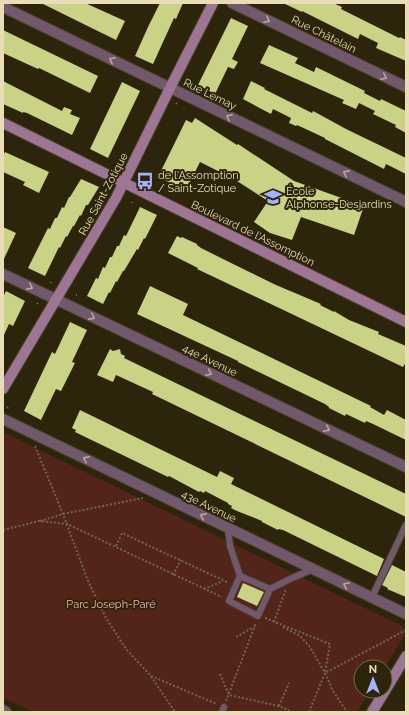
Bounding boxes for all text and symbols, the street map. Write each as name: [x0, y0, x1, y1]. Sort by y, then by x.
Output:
street label: Rue Châtelain: [289, 13, 358, 56]
one-way arrow: [263, 15, 271, 23]
one-way arrow: [108, 57, 116, 65]
one-way arrow: [380, 72, 388, 79]
street label: Rue Lemay: [181, 76, 239, 113]
one-way arrow: [225, 114, 233, 122]
street label: Rue Saint-Zotique: [76, 150, 131, 238]
place label: de l'Assomption / Saint-Zotique: [158, 169, 239, 195]
one-way arrow: [342, 170, 350, 178]
bus stop icon: de l'Assomption / Saint-Zotique: [135, 171, 155, 191]
place label: École Alphonse-Desjardins: [286, 184, 392, 211]
school or university icon: École Alphonse-Desjardins: [263, 187, 283, 207]
street label: Boulevard de l'Assomption: [189, 198, 317, 269]
one-way arrow: [26, 282, 33, 290]
one-way arrow: [88, 312, 96, 320]
street label: 44e Avenue: [180, 342, 240, 380]
one-way arrow: [205, 368, 213, 376]
one-way arrow: [322, 424, 330, 432]
one-way arrow: [83, 457, 91, 464]
street label: 43e Avenue: [179, 488, 239, 526]
one-way arrow: [200, 514, 207, 521]
one-way arrow: [342, 582, 350, 590]
park label: Parc Joseph-Paré: [66, 598, 156, 611]
north arrow: [353, 659, 393, 699]
text: N: [369, 663, 377, 676]

